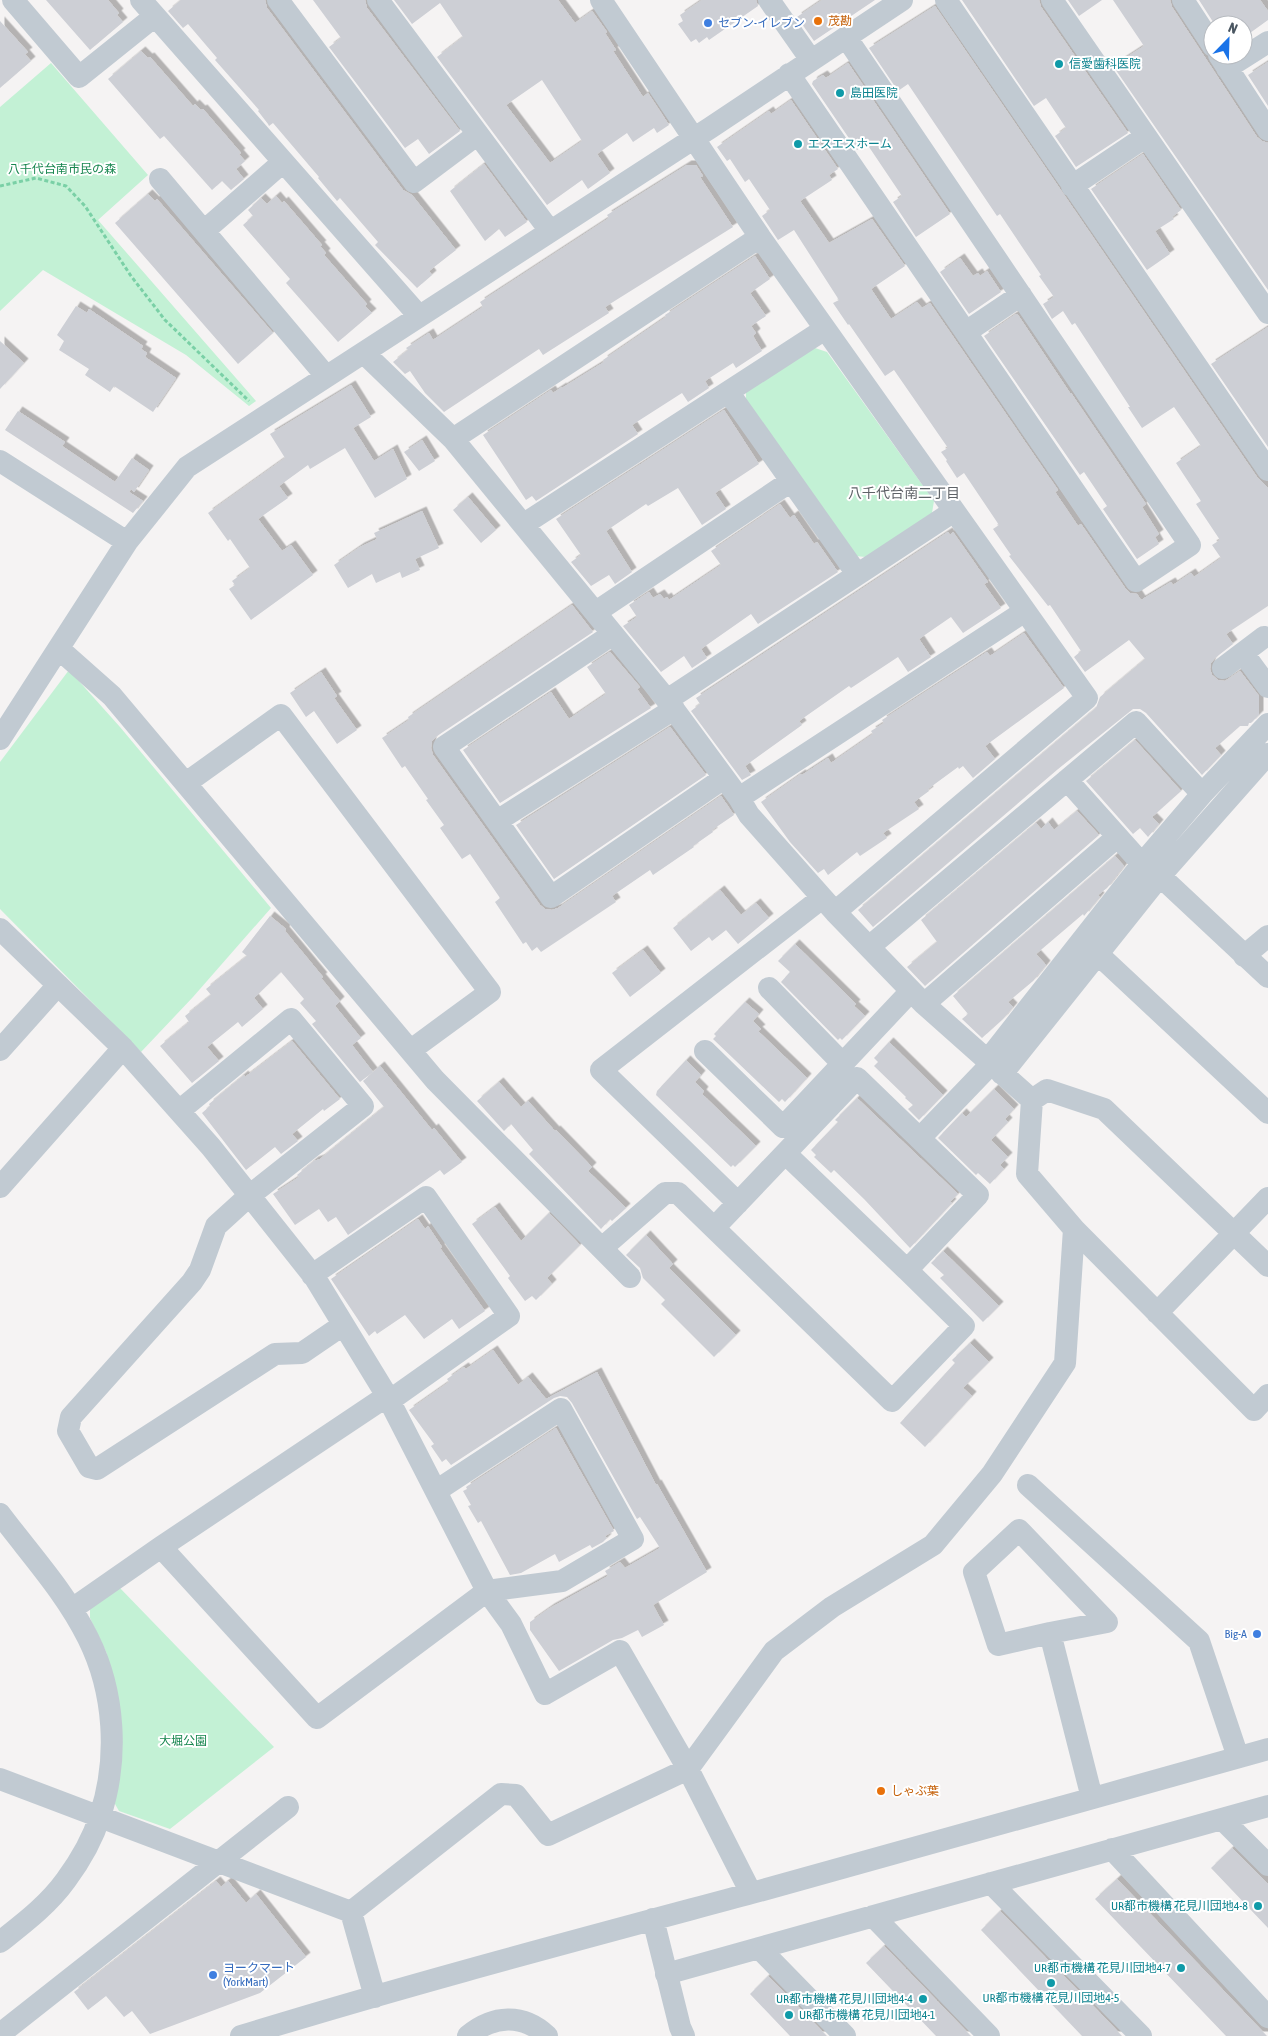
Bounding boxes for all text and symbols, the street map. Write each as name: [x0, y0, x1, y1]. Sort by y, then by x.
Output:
place label: 茂勘: [828, 14, 852, 28]
marker: 茂勘: [812, 15, 824, 27]
north arrow: [1203, 15, 1253, 65]
place label: セブン-イレブン: [718, 16, 805, 30]
marker: セブン-イレブン: [702, 17, 714, 29]
text: N: [1226, 19, 1240, 37]
place label: 信愛歯科医院: [1069, 57, 1141, 71]
marker: 信愛歯科医院: [1053, 58, 1065, 70]
place label: 島田医院: [850, 86, 898, 100]
marker: 島田医院: [834, 87, 846, 99]
place label: エスエスホーム: [808, 137, 892, 151]
marker: エスエスホーム: [792, 138, 804, 150]
park label: 八千代台南市民の森: [8, 162, 116, 176]
district label: 八千代台南二丁目: [848, 485, 960, 501]
place label: Big-A: [1225, 1627, 1247, 1641]
marker: Big-A: [1251, 1628, 1263, 1640]
park label: 大堀公園: [159, 1734, 207, 1748]
place label: しゃぶ葉: [891, 1784, 939, 1798]
marker: しゃぶ葉: [875, 1785, 887, 1797]
place label: UR都市機構 花見川団地4-8: [1111, 1899, 1248, 1913]
marker: UR都市機構 花見川団地4-8: [1252, 1900, 1264, 1912]
place label: ヨークマート (YorkMart): [223, 1961, 295, 1989]
place label: UR都市機構 花見川団地4-7: [1034, 1961, 1171, 1975]
marker: UR都市機構 花見川団地4-7: [1175, 1962, 1187, 1974]
marker: ヨークマート (YorkMart): [207, 1969, 219, 1981]
marker: UR都市機構 花見川団地4-5: [1045, 1977, 1057, 1989]
place label: UR都市機構 花見川団地4-5: [982, 1991, 1120, 2005]
place label: UR都市機構 花見川団地4-4: [776, 1992, 913, 2006]
marker: UR都市機構 花見川団地4-4: [917, 1993, 929, 2005]
place label: UR都市機構 花見川団地4-1: [799, 2008, 936, 2022]
marker: UR都市機構 花見川団地4-1: [783, 2009, 795, 2021]

